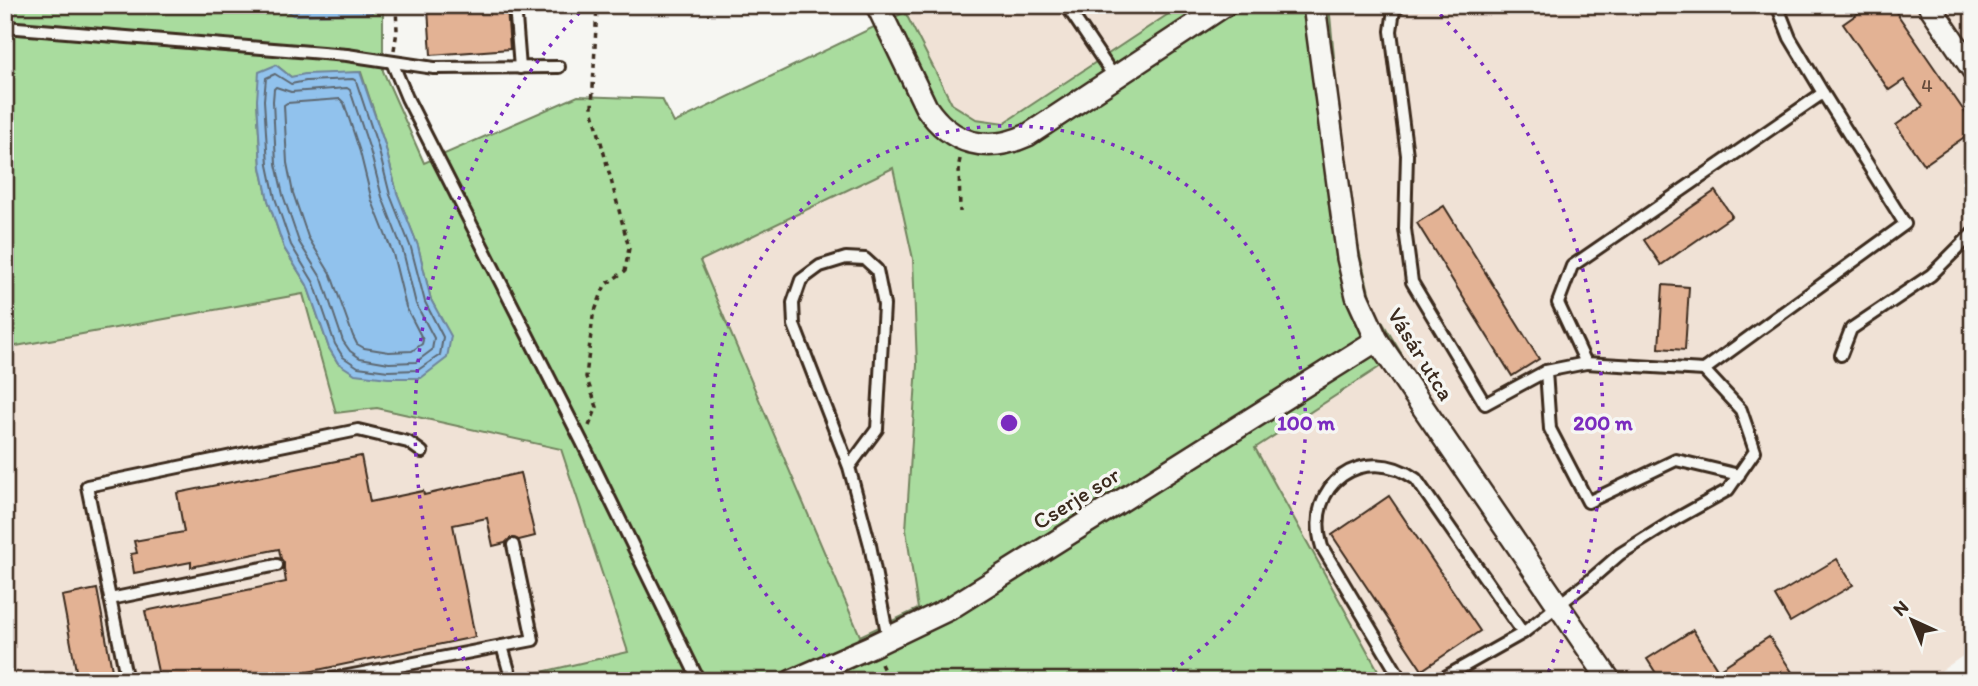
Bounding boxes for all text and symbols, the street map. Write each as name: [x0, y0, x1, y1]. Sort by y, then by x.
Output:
house number: 4: [1921, 74, 1933, 97]
street label: Vásár utca: [1382, 302, 1460, 406]
text: 100 m: [1277, 410, 1335, 435]
text: 200 m: [1573, 410, 1633, 435]
centre of rings: [997, 411, 1021, 435]
street label: Cserje sor: [1027, 460, 1125, 536]
north arrow: [1876, 584, 1946, 654]
text: N: [1888, 595, 1913, 621]

